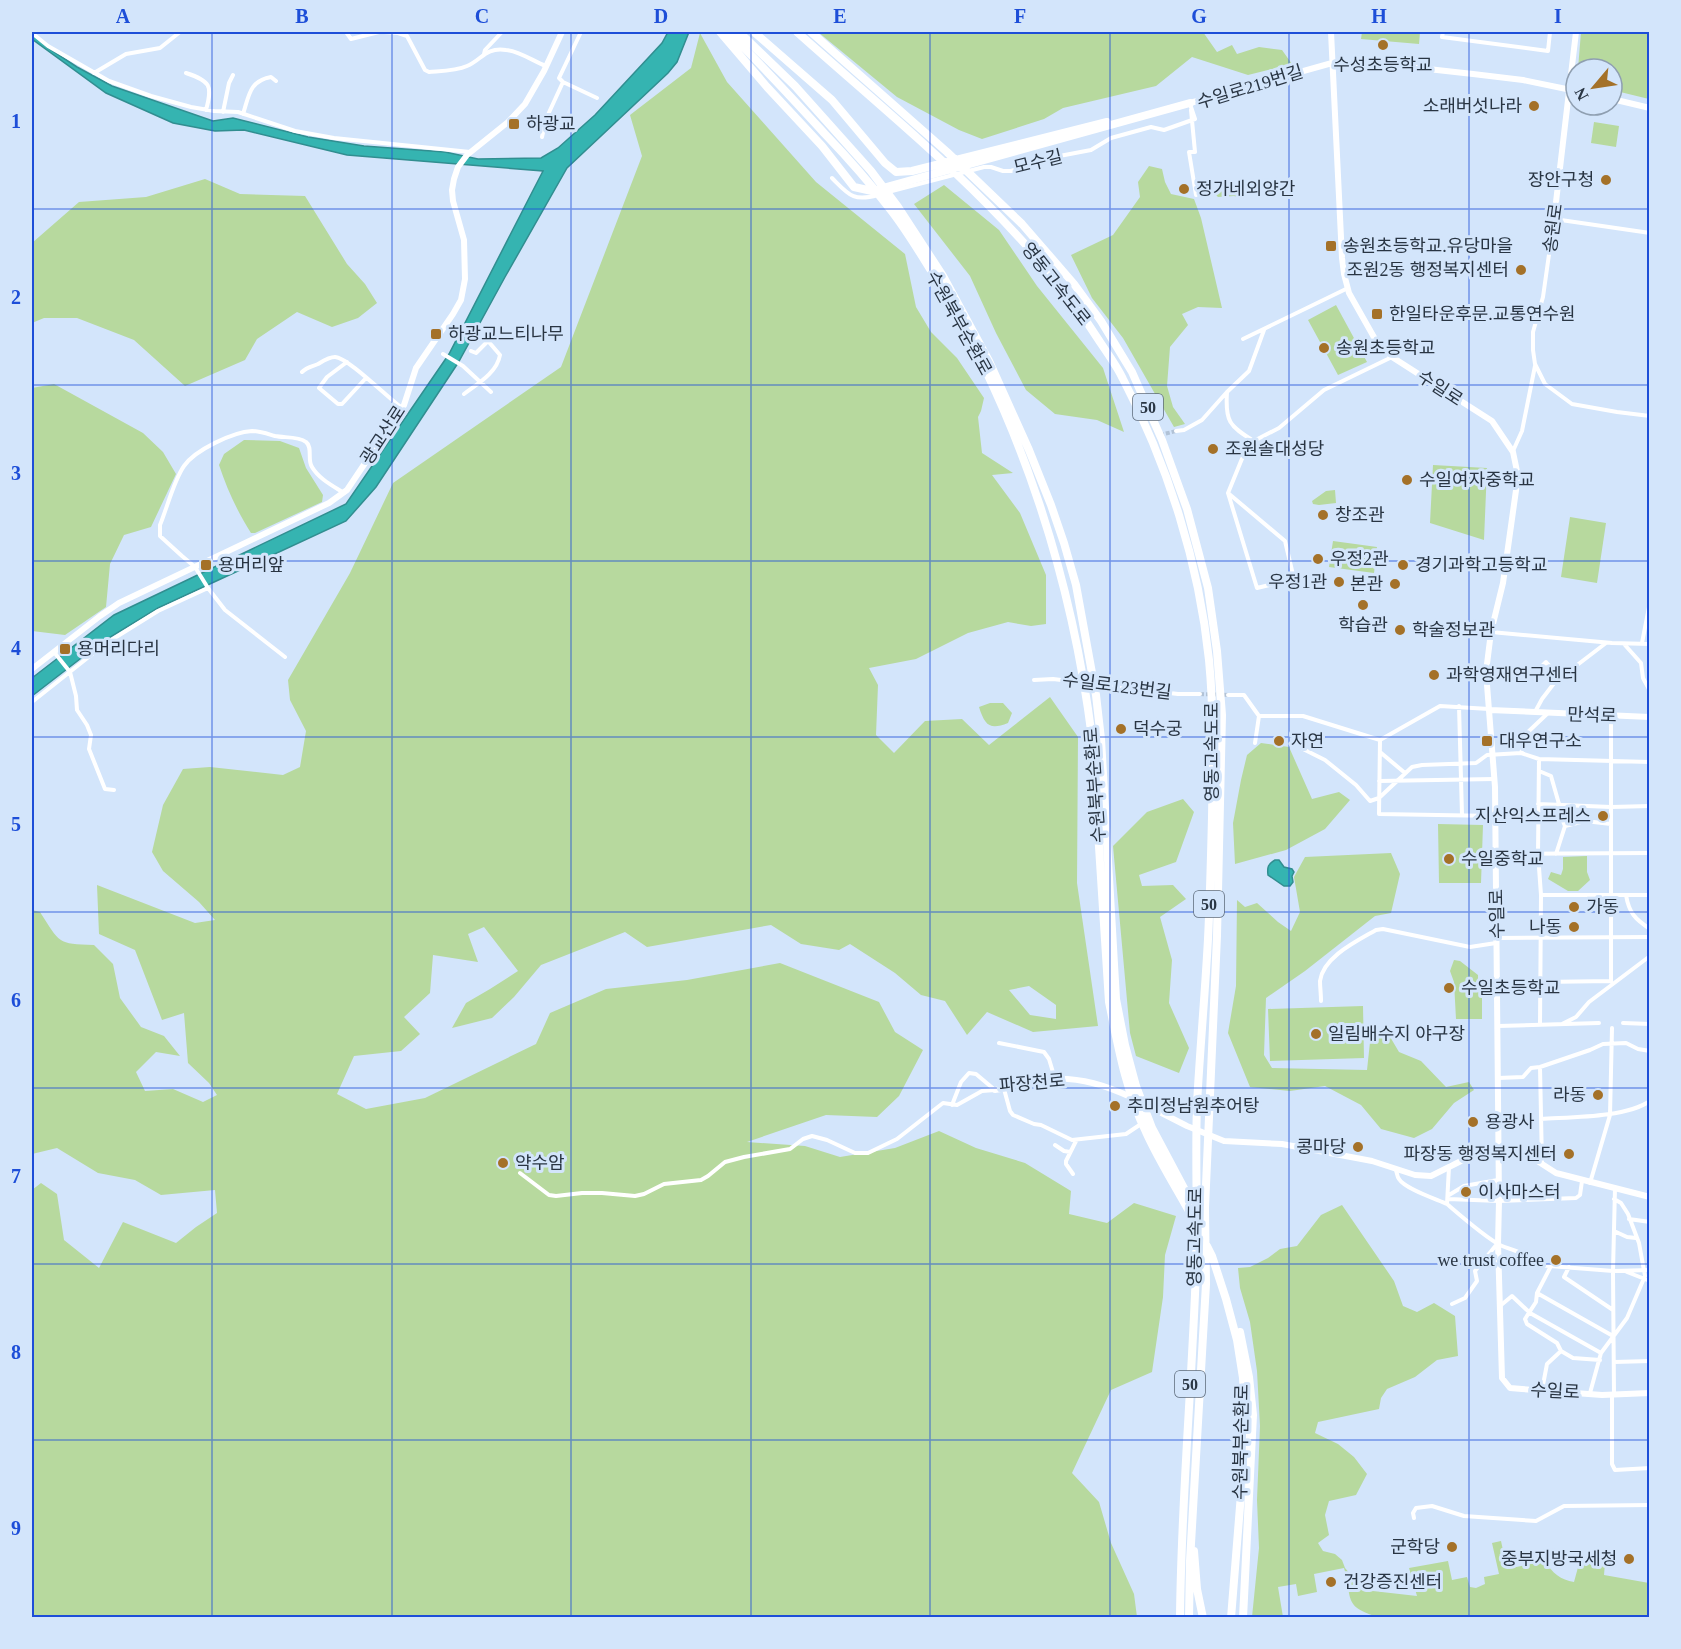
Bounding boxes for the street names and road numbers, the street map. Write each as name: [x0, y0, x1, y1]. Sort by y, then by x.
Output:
street label: 수일로219번길: [1195, 61, 1305, 113]
street label: 모수길: [1011, 146, 1065, 178]
street label: 송원로: [1540, 202, 1566, 254]
street label: 영동고속도로: [1018, 239, 1094, 329]
street label: 수원북부순환로: [922, 267, 996, 379]
street label: 수일로: [1414, 366, 1466, 410]
road number: 50: [1133, 394, 1163, 420]
street label: 광교산로: [357, 402, 409, 468]
street label: 수일로123번길: [1061, 669, 1173, 703]
street label: 영동고속도로: [1202, 702, 1222, 802]
street label: 만석로: [1567, 704, 1617, 726]
street label: 수원북부순환로: [1081, 726, 1109, 844]
street label: 수일로: [1487, 889, 1507, 939]
road number: 50: [1194, 891, 1224, 917]
street label: 파장천로: [998, 1070, 1066, 1096]
street label: 영동고속도로: [1184, 1187, 1206, 1287]
road number: 50: [1175, 1371, 1205, 1397]
street label: 수일로: [1530, 1380, 1580, 1402]
street label: 수원북부순환로: [1230, 1384, 1252, 1500]

